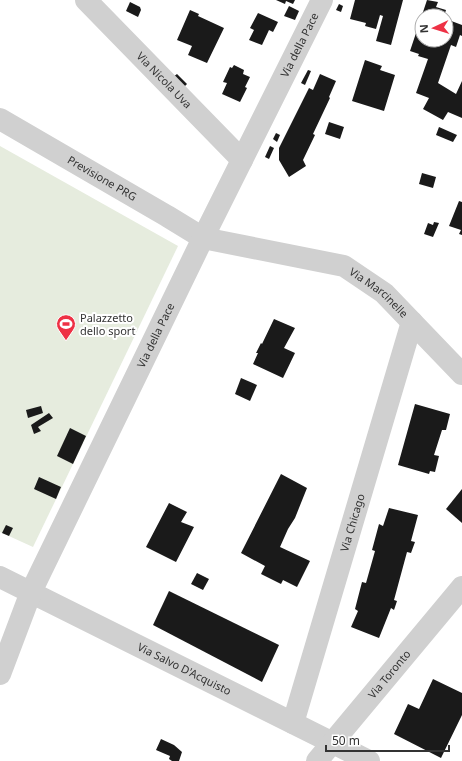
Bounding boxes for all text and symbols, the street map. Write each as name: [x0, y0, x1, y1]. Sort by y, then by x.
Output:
north arrow: [414, 8, 454, 48]
street label: Via della Pace: [277, 10, 322, 80]
text: N: [416, 24, 431, 34]
street label: Via Nicola Uva: [134, 48, 196, 111]
street label: Previsione PRG: [65, 152, 140, 204]
street label: Via Marcinelle: [347, 264, 412, 321]
street label: Via della Pace: [133, 300, 177, 370]
place label: Palazzetto dello sport: [80, 310, 135, 338]
sports icon: Palazzetto dello sport: [55, 313, 77, 341]
street label: Via Chicago: [336, 491, 368, 553]
street label: Via Salvo D'Acquisto: [135, 639, 234, 698]
street label: Via Toronto: [364, 646, 414, 701]
scale bar: [326, 727, 449, 753]
text: 50 m: [332, 732, 360, 749]

